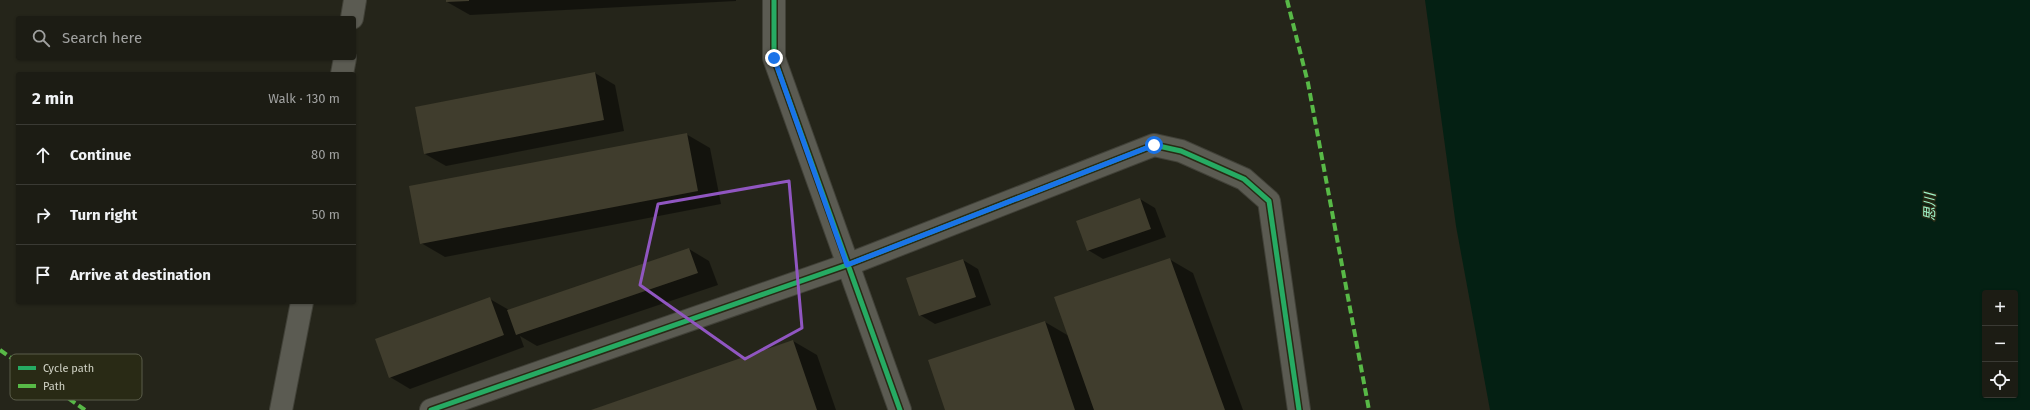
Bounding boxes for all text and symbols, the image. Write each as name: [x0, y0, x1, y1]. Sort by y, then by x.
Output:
search box: [16, 16, 356, 60]
icon: search: [30, 27, 52, 49]
text: Search here: [62, 29, 142, 47]
route end: [765, 49, 783, 67]
text: 2 min: [32, 88, 74, 109]
text: Walk · 130 m: [268, 91, 340, 106]
route start: [1145, 136, 1163, 154]
icon: ahead: [32, 144, 54, 166]
text: Continue: [70, 146, 131, 164]
text: 80 m: [311, 147, 340, 162]
water label: 思川: [1921, 191, 1939, 221]
icon: right: [32, 204, 54, 226]
text: Turn right: [70, 206, 137, 224]
text: 50 m: [312, 207, 340, 222]
icon: arrive: [32, 264, 54, 286]
text: Arrive at destination: [70, 266, 211, 284]
map controls: [1982, 290, 2018, 398]
button: +: [1982, 290, 2018, 326]
button: −: [1982, 326, 2018, 362]
legend: [10, 354, 142, 400]
text: Cycle path: [43, 362, 94, 375]
button: locate: [1982, 362, 2018, 398]
text: Path: [43, 380, 65, 393]

